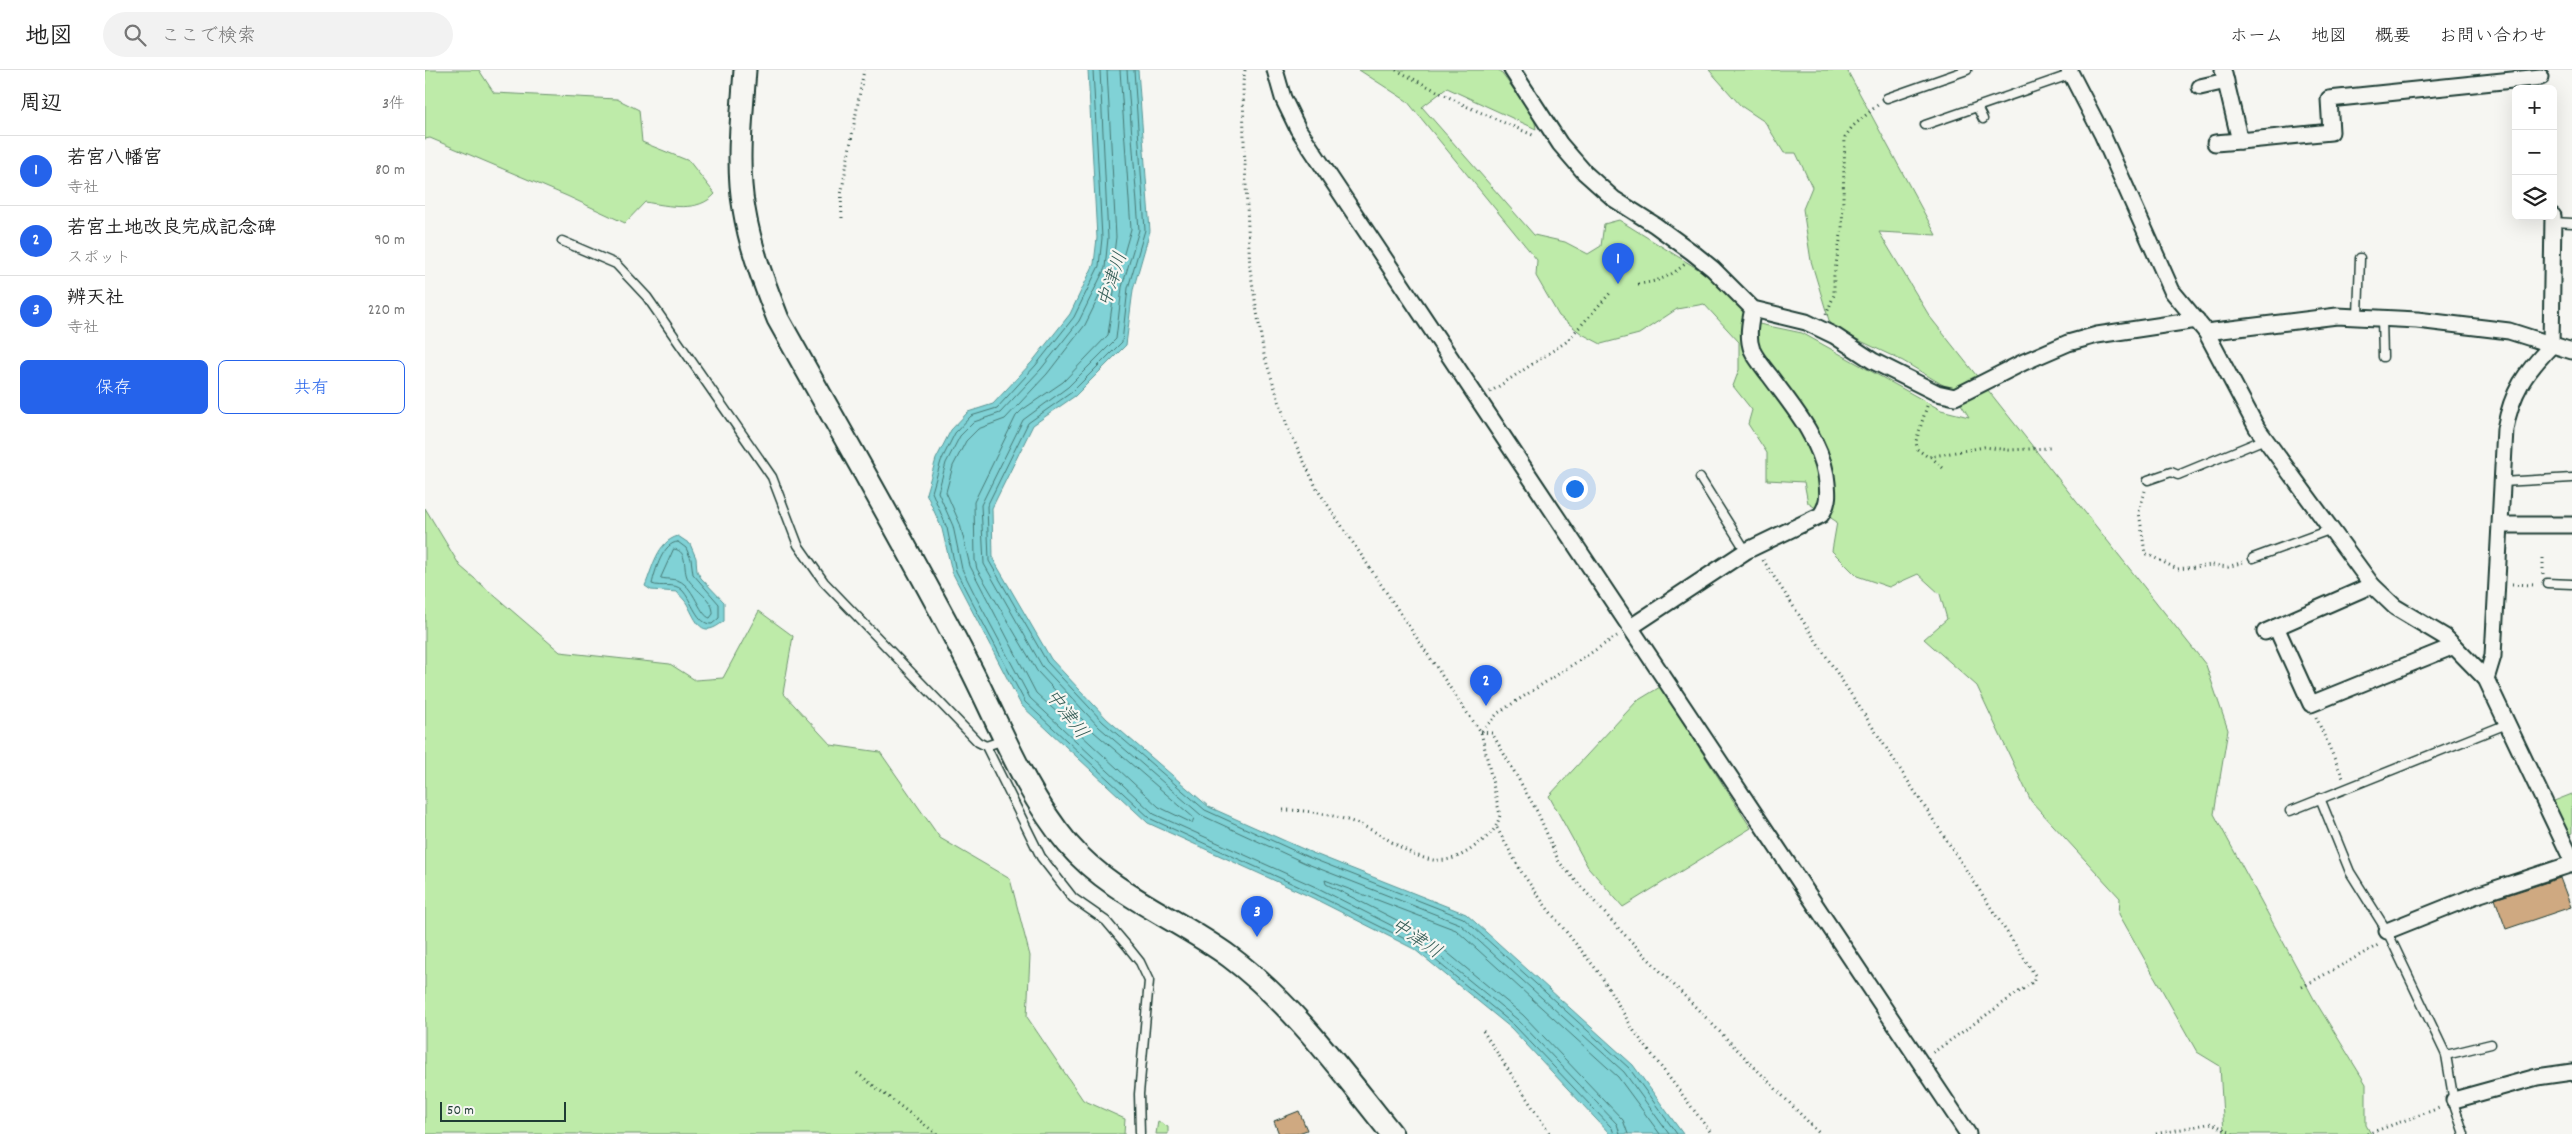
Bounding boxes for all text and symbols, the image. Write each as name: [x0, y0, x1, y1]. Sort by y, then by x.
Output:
search box: [103, 12, 453, 57]
text: 地図: [25, 21, 73, 55]
icon: search: [121, 21, 149, 49]
text: ここで検索: [161, 24, 256, 51]
text: ホーム: [2230, 25, 2283, 50]
text: 地図: [2311, 25, 2347, 50]
text: 概要: [2375, 25, 2411, 50]
text: お問い合わせ: [2439, 25, 2547, 50]
map controls: [2512, 85, 2557, 220]
button: +: [2512, 85, 2557, 130]
text: 周辺: [20, 90, 62, 120]
text: 3件: [382, 93, 405, 116]
button: −: [2512, 130, 2557, 175]
text: 若宮八幡宮: [67, 146, 162, 173]
text: 1: [34, 159, 38, 182]
text: 80 m: [375, 159, 405, 182]
button: layers: [2512, 175, 2557, 220]
text: 寺社: [67, 177, 99, 200]
text: 若宮土地改良完成記念碑: [67, 216, 276, 243]
text: 2: [33, 229, 40, 252]
text: 90 m: [374, 229, 405, 252]
pin: 1: [1602, 243, 1634, 284]
text: スポット: [67, 247, 131, 270]
water label: 中津川: [1093, 249, 1136, 311]
text: 辨天社: [67, 286, 124, 313]
text: 3: [32, 299, 40, 322]
text: 220 m: [368, 299, 405, 322]
text: 寺社: [67, 317, 99, 340]
button: 保存: [20, 360, 208, 414]
button: 共有: [218, 360, 405, 414]
your location: [1562, 476, 1588, 502]
pin: 2: [1470, 665, 1502, 706]
water label: 中津川: [1037, 684, 1093, 746]
pin: 3: [1241, 896, 1273, 937]
water label: 中津川: [1384, 913, 1446, 967]
scale bar: [440, 1099, 566, 1122]
text: 50 m: [447, 1101, 474, 1121]

